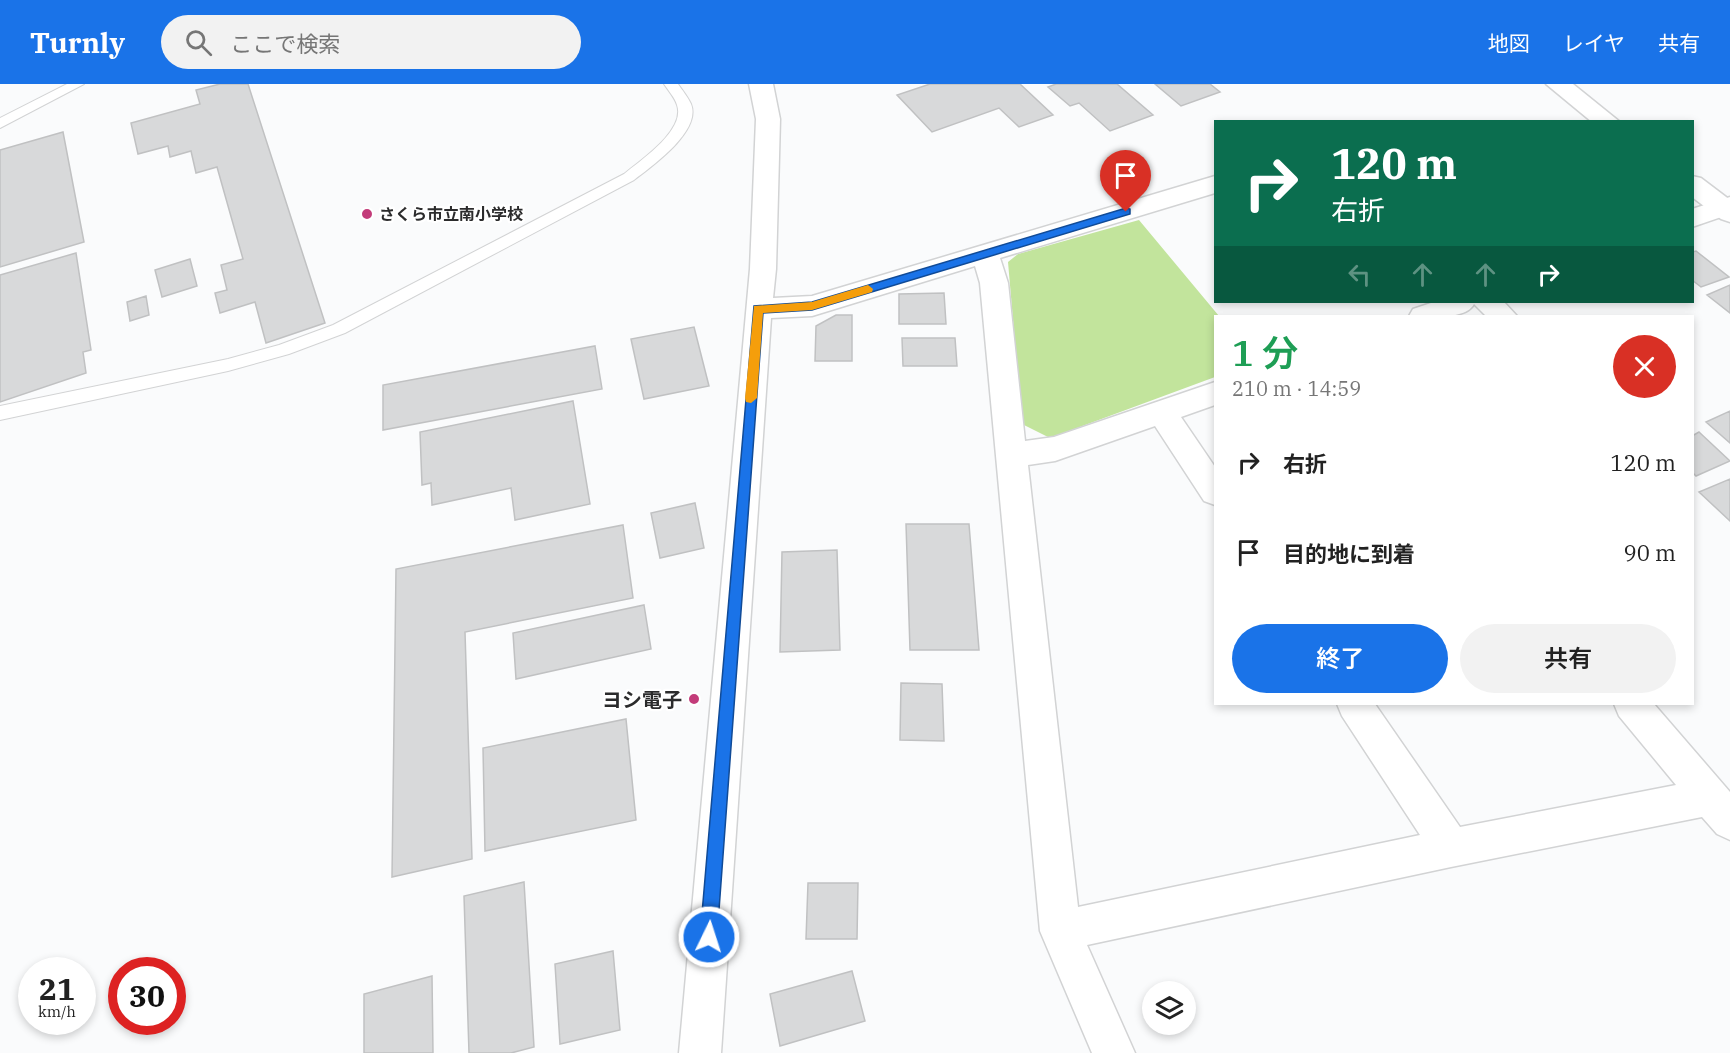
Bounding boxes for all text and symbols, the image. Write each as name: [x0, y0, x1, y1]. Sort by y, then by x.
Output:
search box: [161, 15, 581, 69]
text: Turnly: [30, 24, 125, 61]
icon: search: [182, 26, 215, 59]
text: ここで検索: [230, 29, 340, 58]
text: 地図: [1488, 29, 1530, 57]
text: レイヤ: [1563, 29, 1625, 57]
text: 共有: [1658, 29, 1700, 57]
text: 120 m: [1331, 136, 1457, 191]
icon: right: [1232, 144, 1310, 222]
pin: [1100, 150, 1151, 212]
icon: arrive: [1109, 159, 1142, 192]
text: 右折: [1331, 192, 1385, 227]
place label: さくら市立南小学校: [379, 204, 523, 224]
marker: さくら市立南小学校: [360, 207, 374, 221]
icon: left: [1343, 258, 1376, 291]
icon: ahead: [1406, 258, 1439, 291]
icon: ahead: [1469, 258, 1502, 291]
icon: right: [1532, 258, 1565, 291]
text: 1 分: [1232, 329, 1298, 376]
button: close: [1613, 335, 1676, 398]
text: 210 m · 14:59: [1232, 375, 1361, 402]
icon: right: [1232, 446, 1265, 479]
text: 120 m: [1610, 448, 1676, 477]
text: 右折: [1283, 449, 1327, 478]
icon: arrive: [1232, 536, 1265, 569]
text: 90 m: [1624, 538, 1676, 567]
text: 目的地に到着: [1283, 539, 1415, 568]
button: 終了: [1232, 624, 1448, 693]
button: 共有: [1460, 624, 1676, 693]
place label: ヨシ電子: [602, 686, 682, 713]
marker: ヨシ電子: [687, 692, 701, 706]
position arrow: [677, 905, 741, 969]
speed limit sign: 30: [108, 957, 186, 1035]
text: 21: [39, 969, 75, 1008]
map controls: [1142, 981, 1196, 1035]
button: layers: [1142, 981, 1196, 1035]
text: km/h: [38, 1002, 76, 1021]

